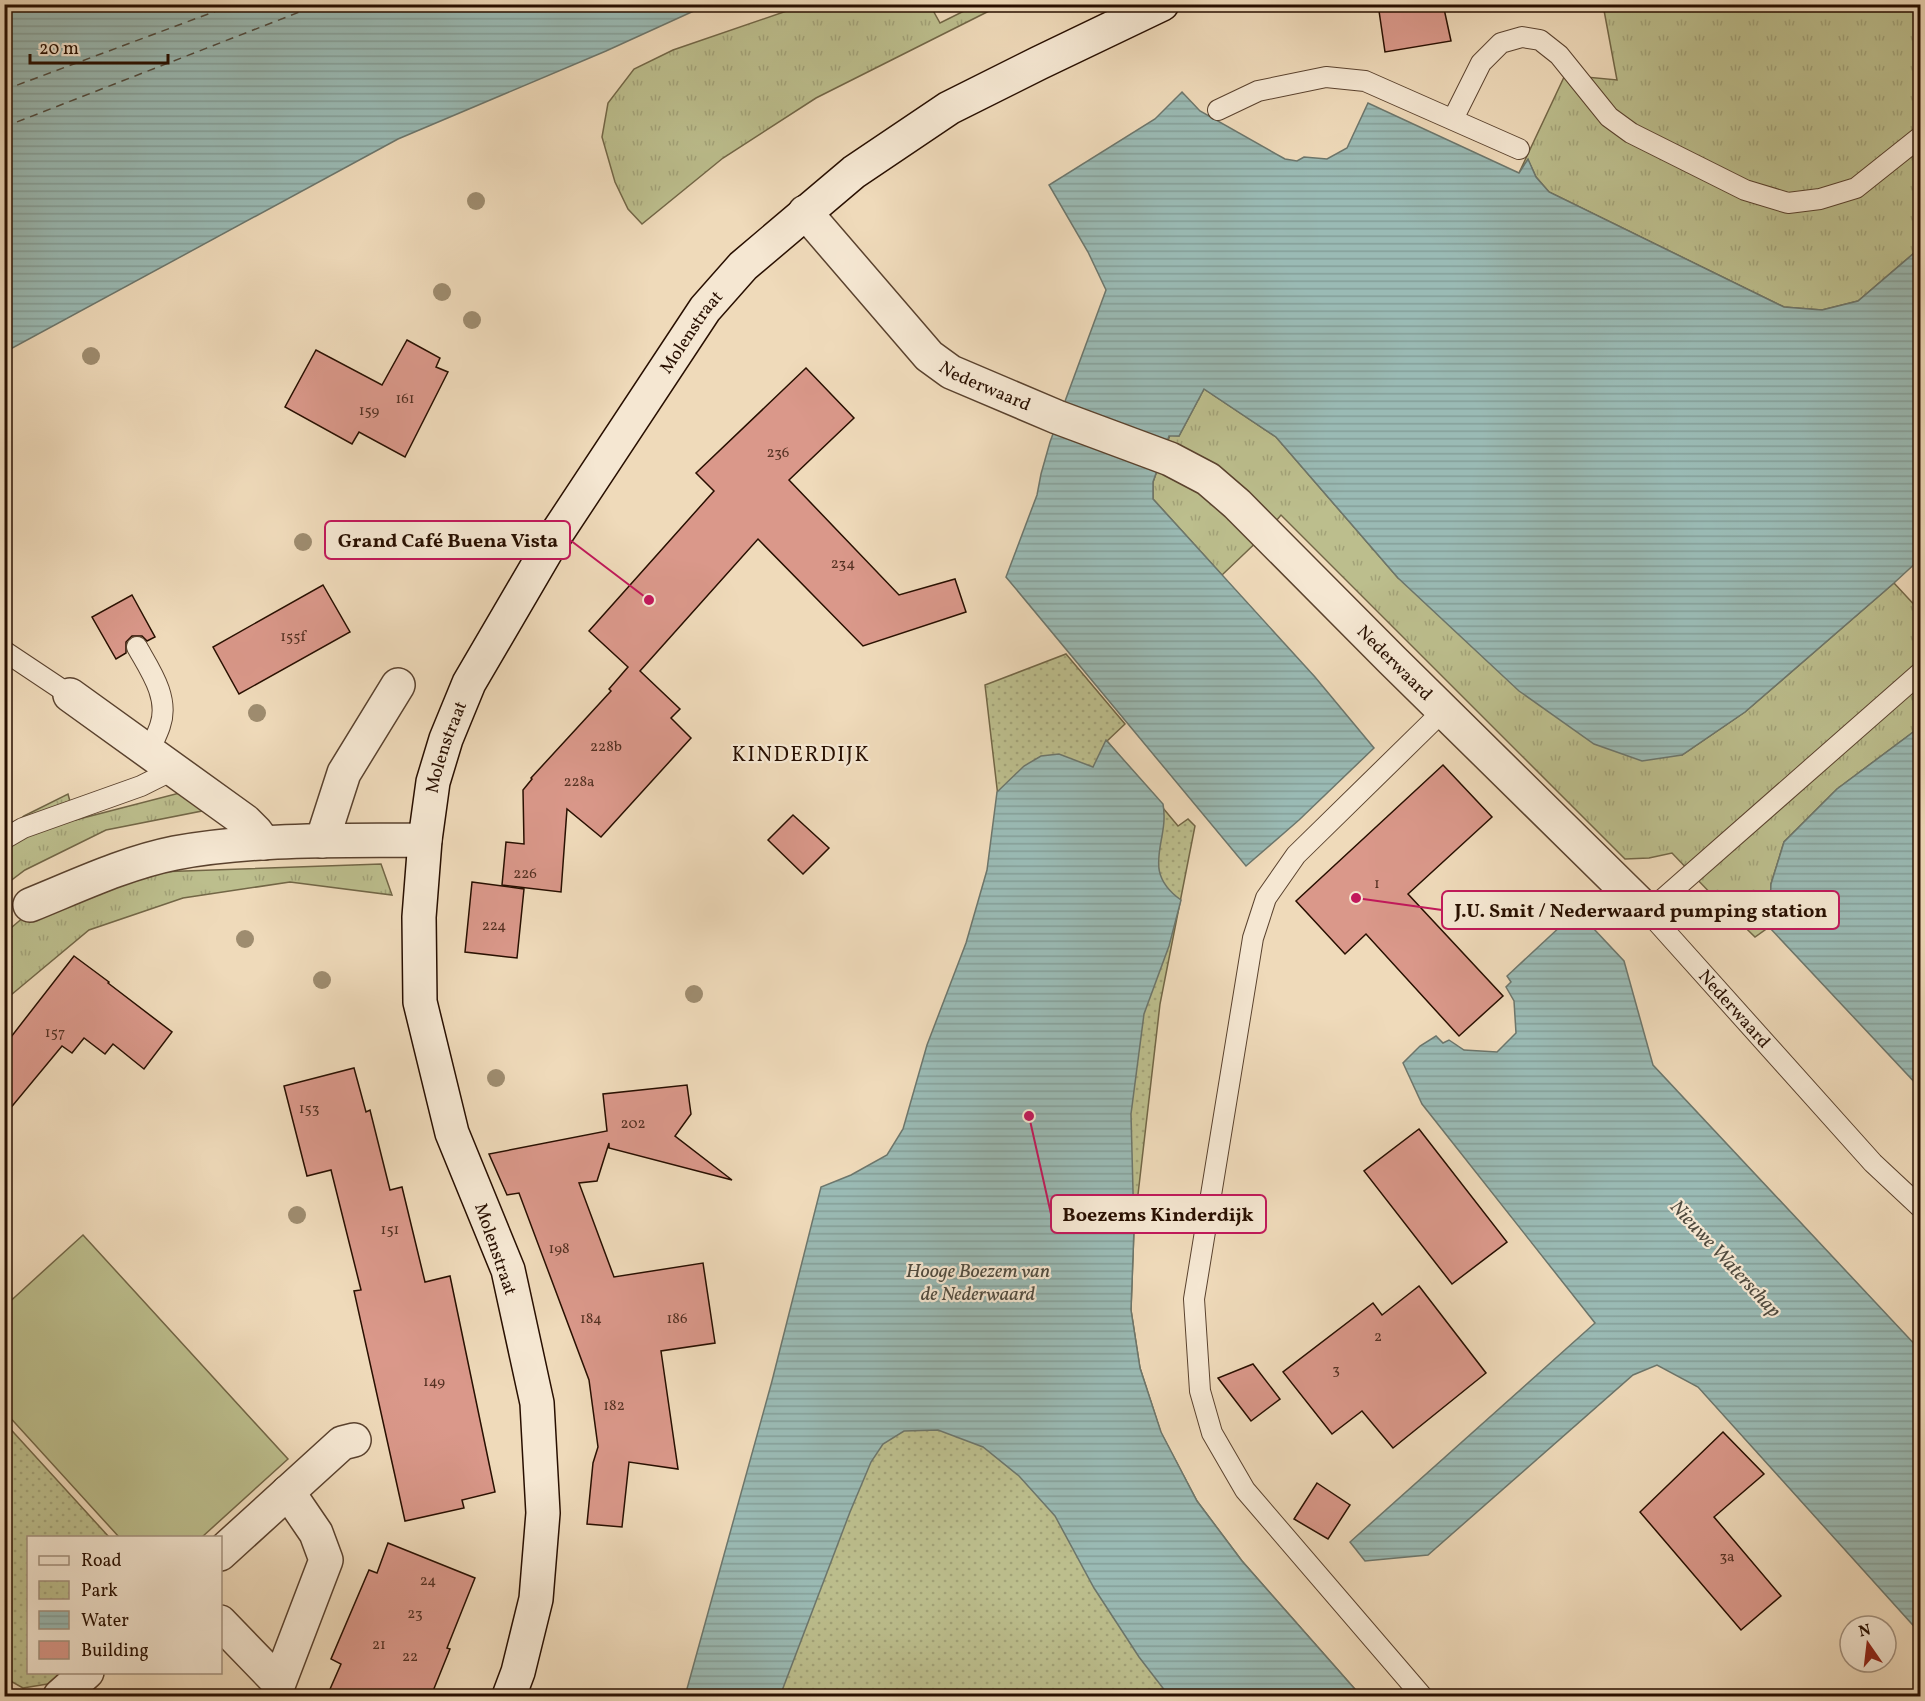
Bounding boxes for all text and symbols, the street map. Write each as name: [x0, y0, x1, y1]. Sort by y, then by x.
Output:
scale bar: [30, 27, 168, 65]
text: 20 m: [39, 37, 79, 62]
street label: Molenstraat: [655, 286, 730, 379]
street label: Nederwaard: [933, 356, 1034, 418]
house number: 161: [395, 389, 415, 410]
house number: 159: [359, 401, 379, 422]
house number: 236: [767, 443, 789, 464]
callout: Grand Café Buena Vista: [325, 521, 570, 559]
text: Grand Café Buena Vista: [338, 528, 558, 556]
house number: 234: [831, 554, 855, 575]
street label: Nederwaard: [1350, 620, 1437, 707]
house number: 155f: [280, 627, 308, 648]
street label: Molenstraat: [421, 698, 474, 795]
house number: 228b: [590, 737, 622, 758]
district label: KINDERDIJK: [732, 741, 870, 770]
house number: 228a: [563, 772, 595, 793]
house number: 226: [513, 864, 537, 885]
house number: 1: [1374, 874, 1380, 895]
callout: J.U. Smit / Nederwaard pumping station: [1442, 891, 1839, 929]
text: J.U. Smit / Nederwaard pumping station: [1454, 898, 1827, 926]
house number: 224: [482, 916, 506, 937]
street label: Nederwaard: [1692, 965, 1776, 1054]
house number: 157: [45, 1023, 65, 1044]
house number: 153: [299, 1099, 319, 1120]
house number: 202: [621, 1114, 645, 1135]
water label: Nieuwe Waterschap: [1663, 1194, 1787, 1325]
callout: Boezems Kinderdijk: [1051, 1195, 1266, 1233]
street label: Molenstraat: [467, 1200, 522, 1299]
text: Boezems Kinderdijk: [1062, 1202, 1254, 1230]
house number: 151: [381, 1220, 399, 1241]
house number: 198: [548, 1239, 570, 1260]
water label: Hooge Boezem van de Nederwaard: [906, 1258, 1050, 1309]
house number: 184: [580, 1309, 602, 1330]
house number: 186: [666, 1309, 688, 1330]
house number: 2: [1374, 1327, 1382, 1348]
house number: 3: [1332, 1360, 1340, 1381]
house number: 149: [423, 1372, 445, 1393]
house number: 182: [603, 1396, 625, 1417]
legend: [27, 1536, 222, 1674]
house number: 3a: [1719, 1547, 1735, 1568]
text: Road: [81, 1549, 122, 1574]
house number: 24: [420, 1571, 436, 1592]
text: Park: [81, 1579, 118, 1604]
house number: 23: [407, 1604, 423, 1625]
text: Water: [81, 1609, 129, 1634]
north arrow: [1838, 1614, 1898, 1674]
text: N: [1857, 1619, 1874, 1643]
house number: 21: [372, 1635, 386, 1656]
text: Building: [81, 1639, 149, 1664]
house number: 22: [402, 1647, 418, 1668]

